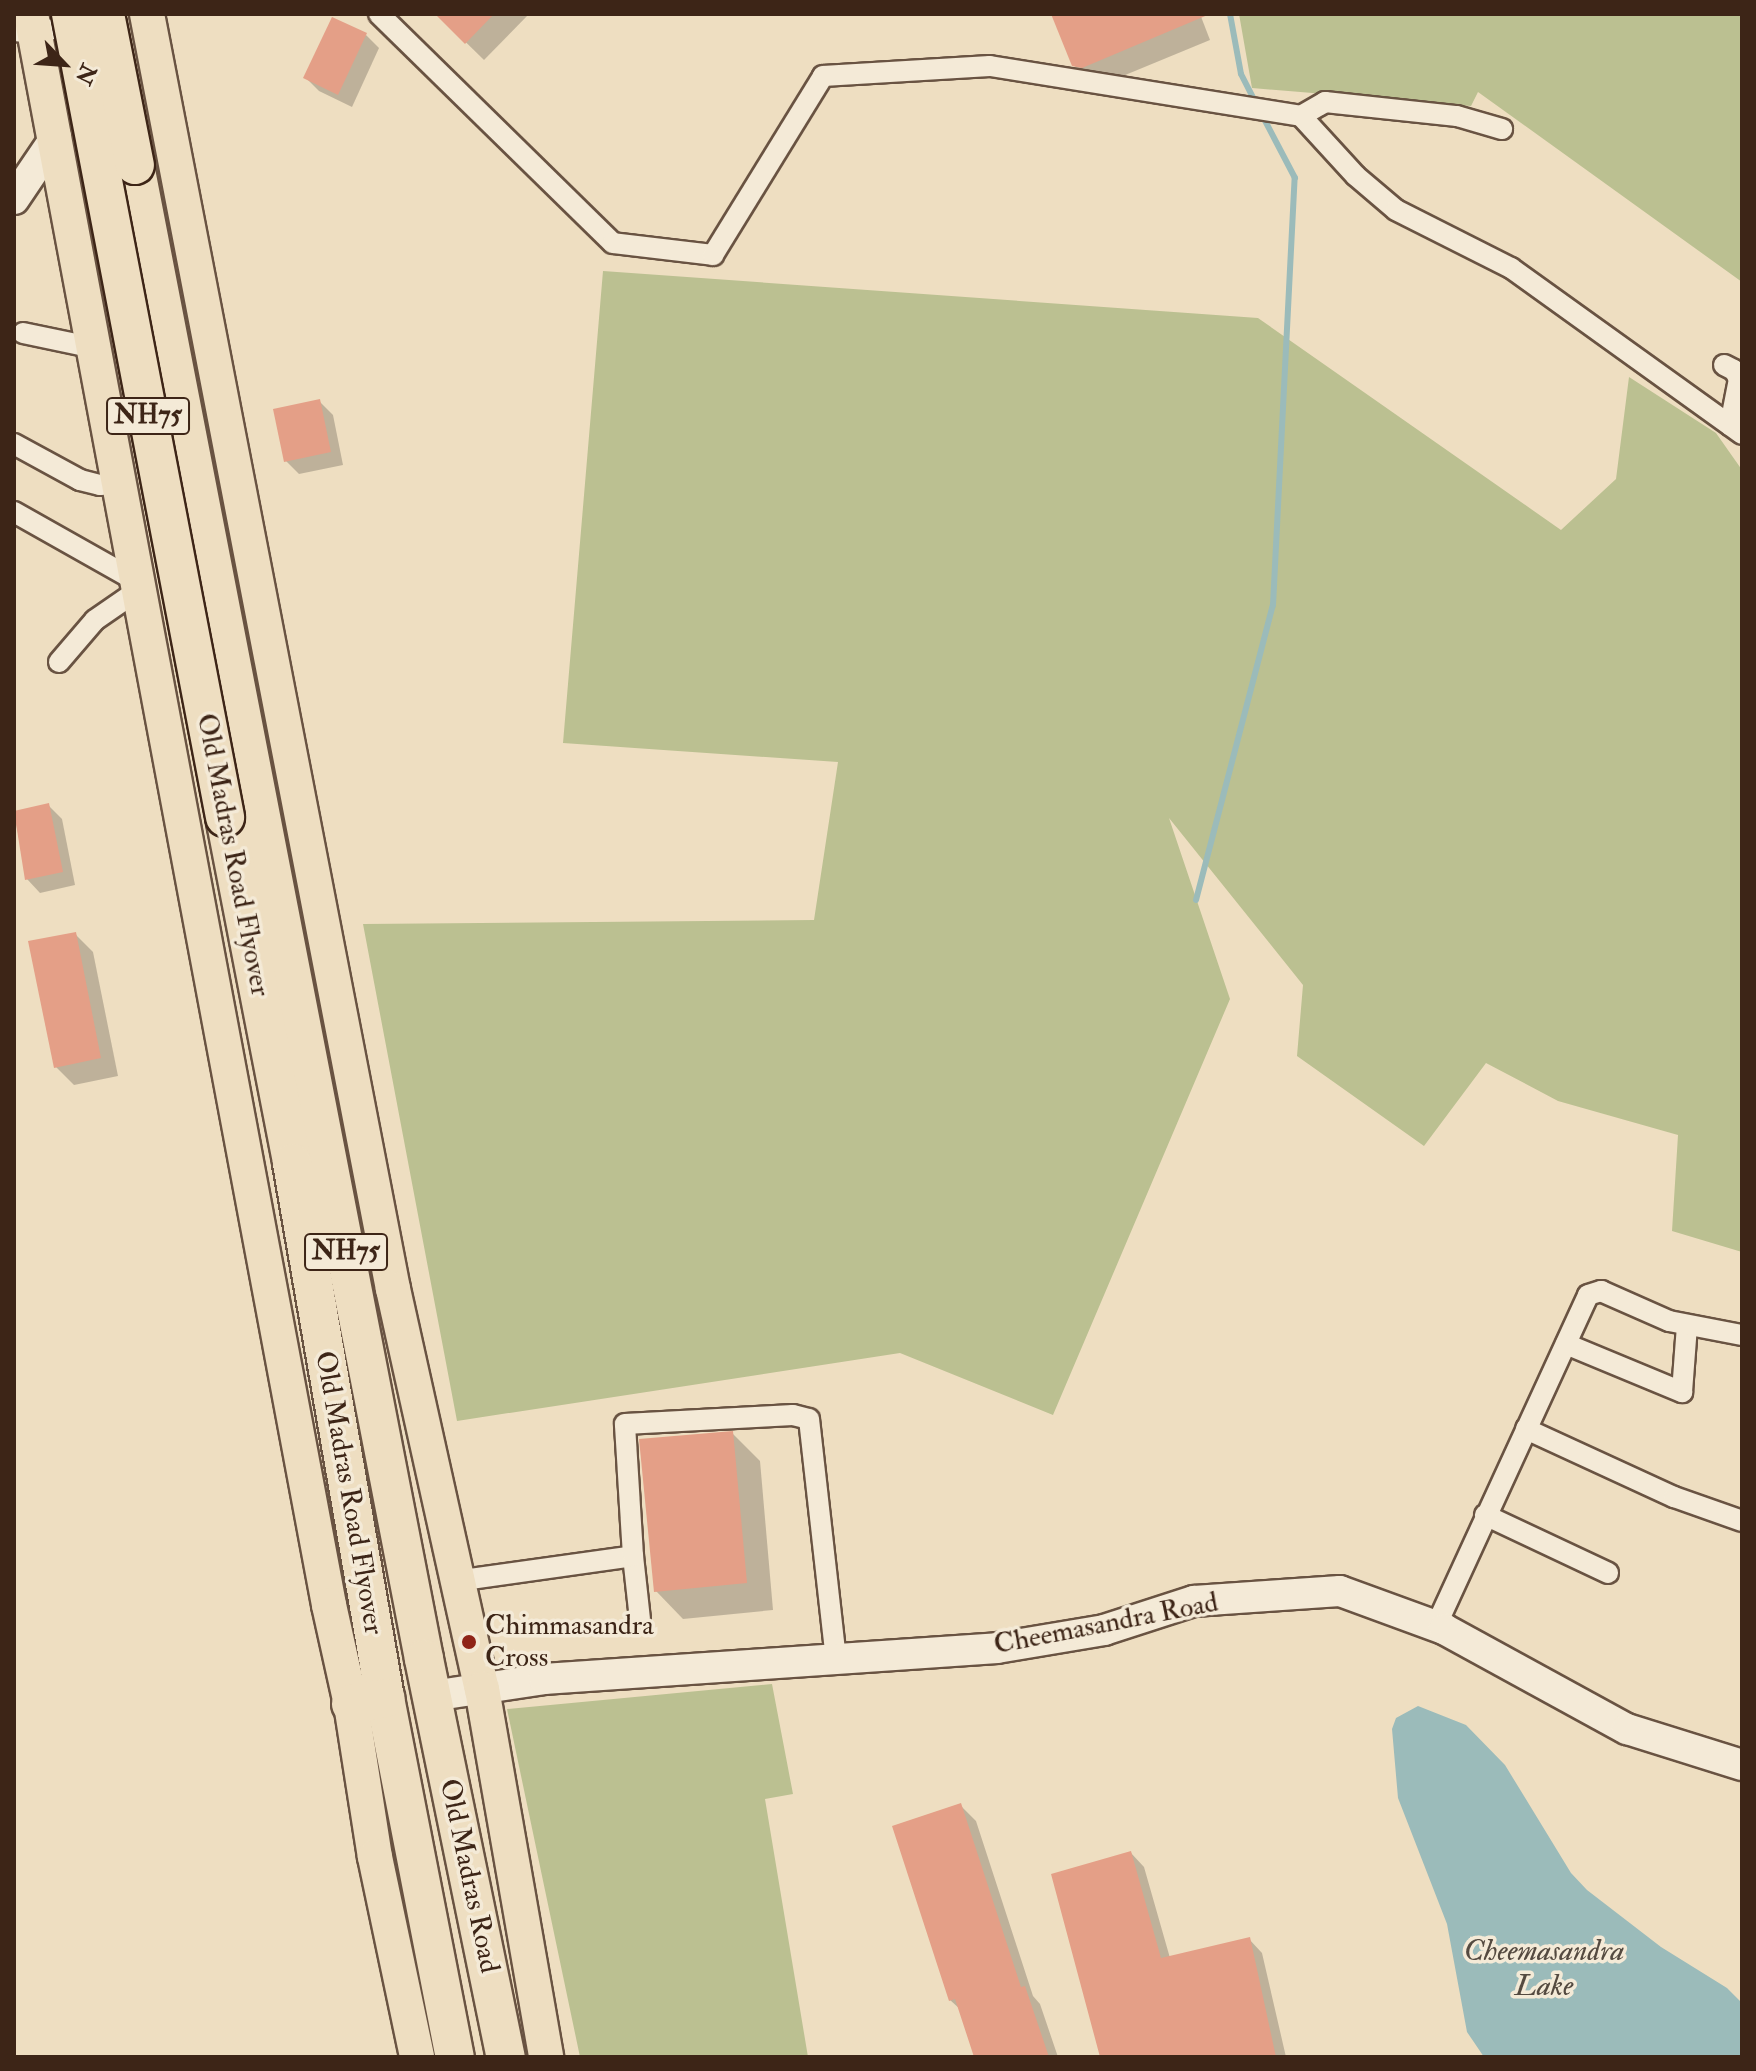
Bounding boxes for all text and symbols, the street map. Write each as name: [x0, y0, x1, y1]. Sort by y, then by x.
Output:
north arrow: [24, 24, 104, 104]
text: N: [69, 59, 103, 89]
road number: NH75: [106, 394, 190, 438]
street label: Old Madras Road Flyover: [189, 711, 277, 999]
road number: NH75: [304, 1230, 388, 1274]
street label: Old Madras Road Flyover: [308, 1349, 390, 1637]
street label: Cheemasandra Road: [991, 1586, 1221, 1662]
place label: Chimmasandra Cross: [485, 1609, 654, 1675]
marker: Chimmasandra Cross: [460, 1633, 478, 1651]
street label: Old Madras Road: [432, 1776, 506, 1976]
water label: Cheemasandra Lake: [1464, 1933, 1624, 2004]

